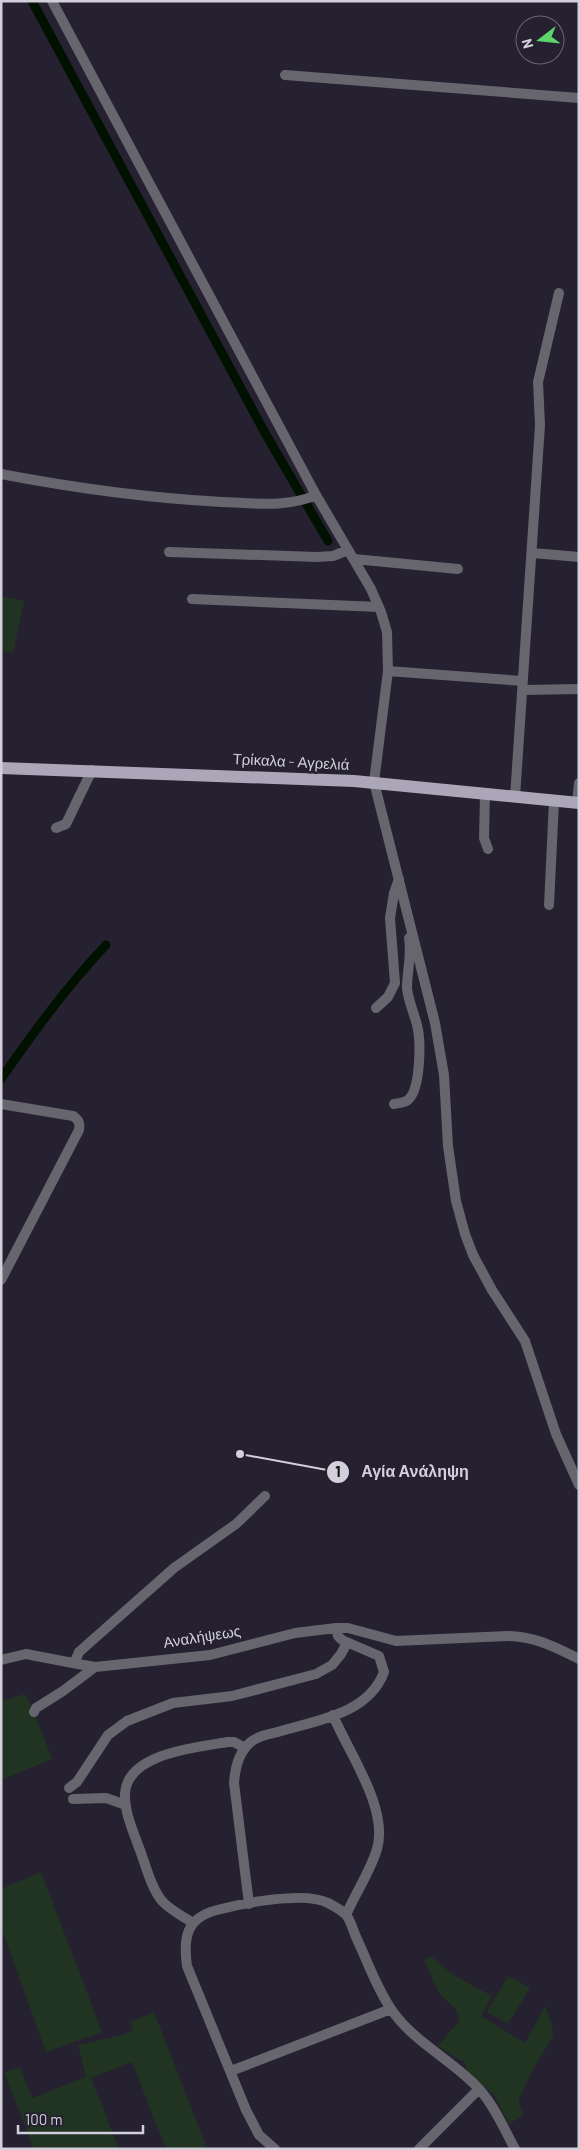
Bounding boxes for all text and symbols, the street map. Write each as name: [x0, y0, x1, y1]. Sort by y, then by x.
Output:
north arrow: [515, 15, 565, 65]
text: N: [518, 37, 536, 51]
street label: Τρίκαλα - Αγρελιά: [232, 749, 350, 773]
callout: Αγία Ανάληψη: [326, 1456, 478, 1487]
text: Αγία Ανάληψη: [361, 1461, 469, 1480]
text: 1: [335, 1462, 341, 1480]
street label: Αναλήψεως: [162, 1621, 242, 1651]
scale bar: [18, 2102, 142, 2134]
text: 100 m: [25, 2110, 63, 2128]

